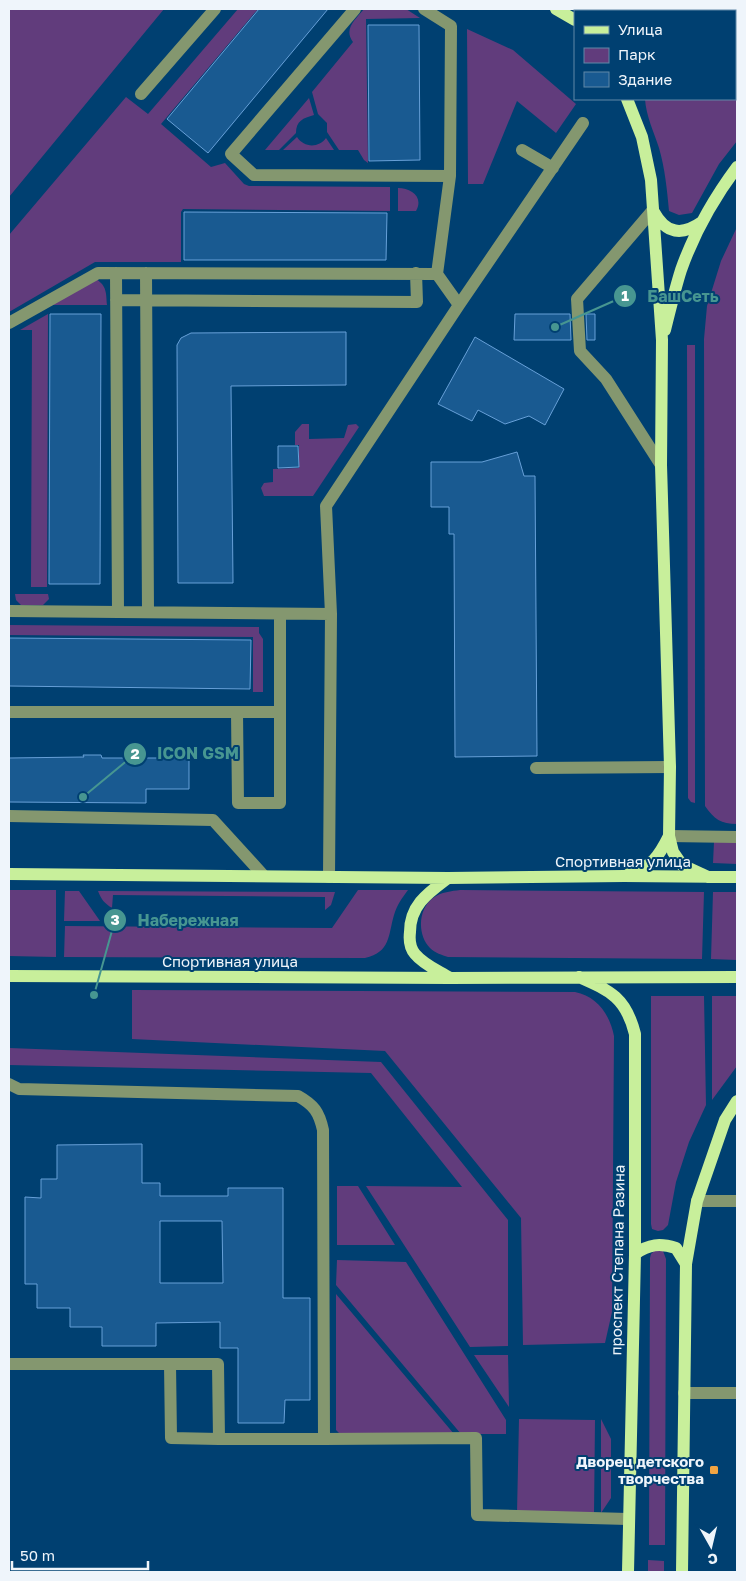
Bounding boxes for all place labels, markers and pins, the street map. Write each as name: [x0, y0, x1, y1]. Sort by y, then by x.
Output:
callout: БашСеть: [612, 281, 728, 312]
callout: ICON GSM: [122, 738, 249, 769]
callout: Набережная: [102, 904, 249, 935]
place label: Дворец детского творчества: [576, 1452, 704, 1487]
marker: Дворец детского творчества: [708, 1464, 720, 1476]

